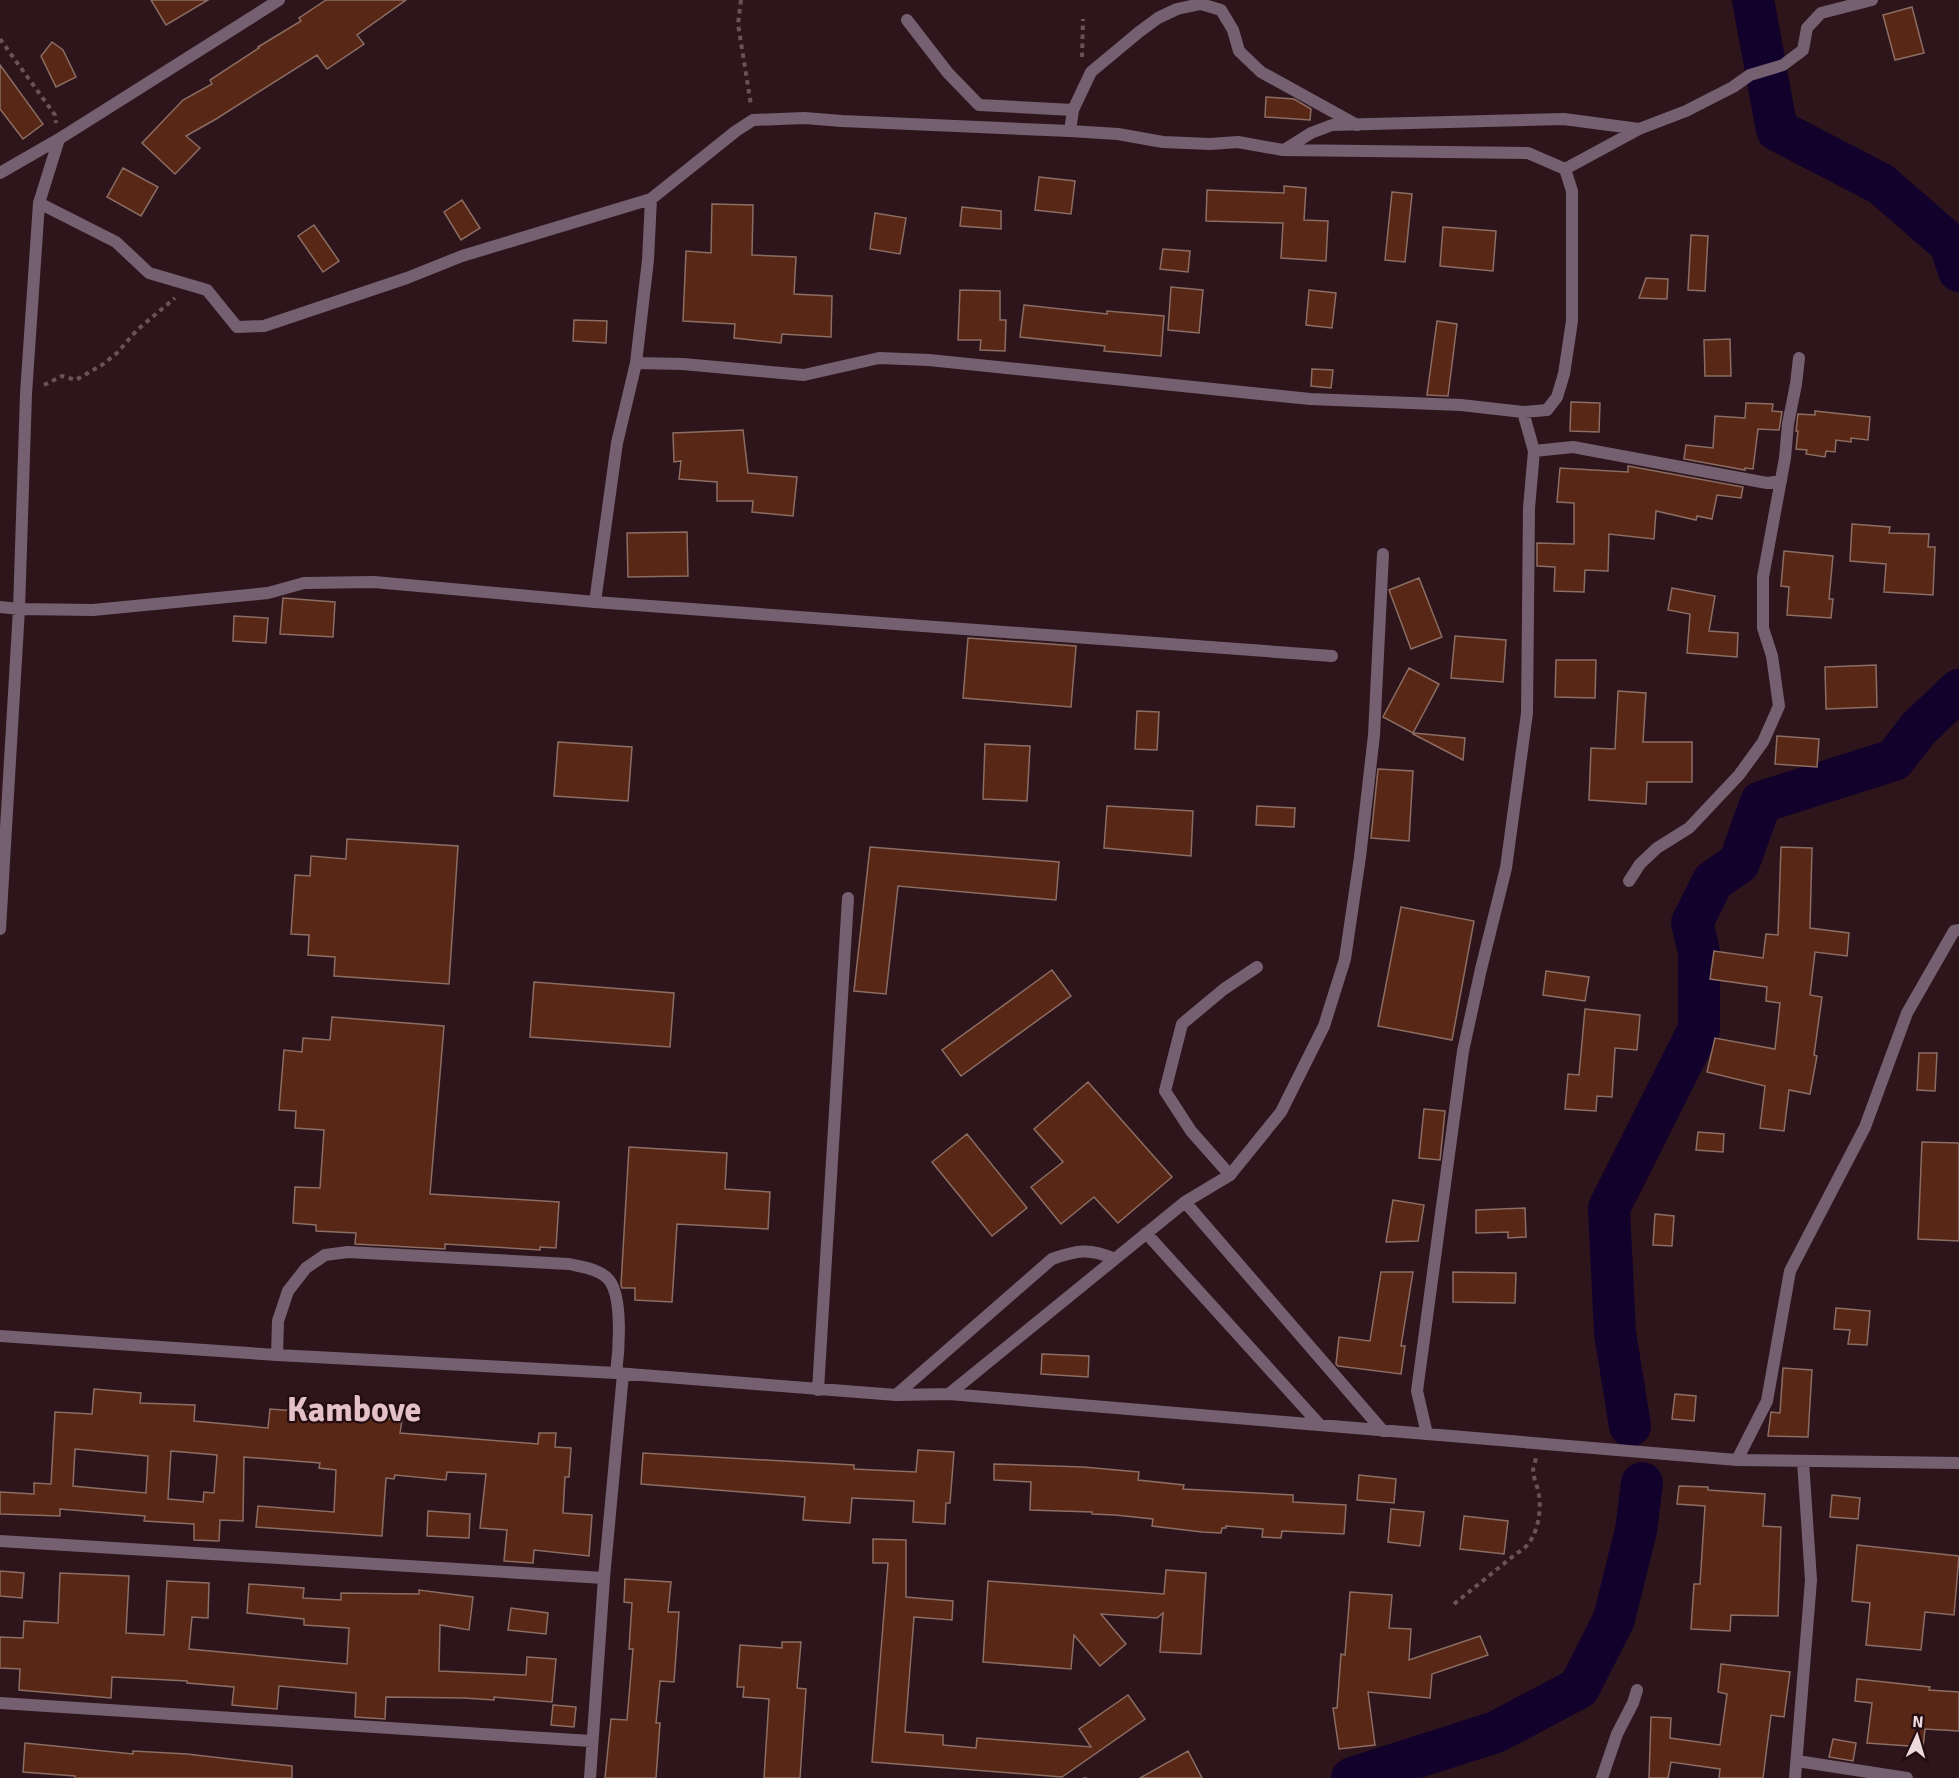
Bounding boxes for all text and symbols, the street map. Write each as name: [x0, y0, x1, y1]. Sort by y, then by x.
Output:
district label: Kambove: [287, 1389, 421, 1431]
north arrow: [1887, 1706, 1947, 1766]
text: N: [1912, 1712, 1924, 1732]

